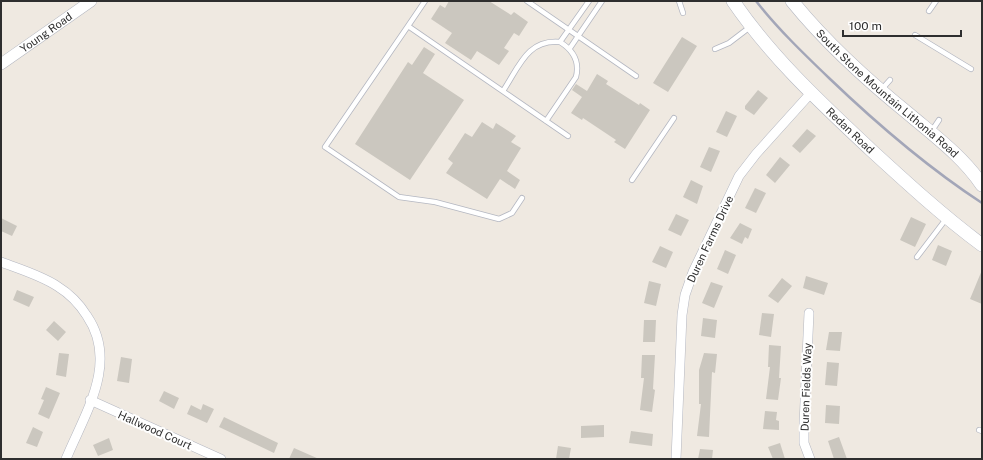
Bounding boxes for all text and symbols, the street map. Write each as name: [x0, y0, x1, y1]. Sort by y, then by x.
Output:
street label: Young Road: [18, 10, 74, 55]
scale bar: [843, 12, 961, 38]
text: 100 m: [849, 19, 882, 33]
street label: South Stone Mountain Lithonia Road: [814, 27, 961, 160]
street label: Redan Road: [824, 105, 877, 156]
street label: Duren Farms Drive: [685, 194, 735, 284]
street label: Duren Fields Way: [798, 343, 814, 431]
street label: Hallwood Court: [116, 408, 194, 452]

